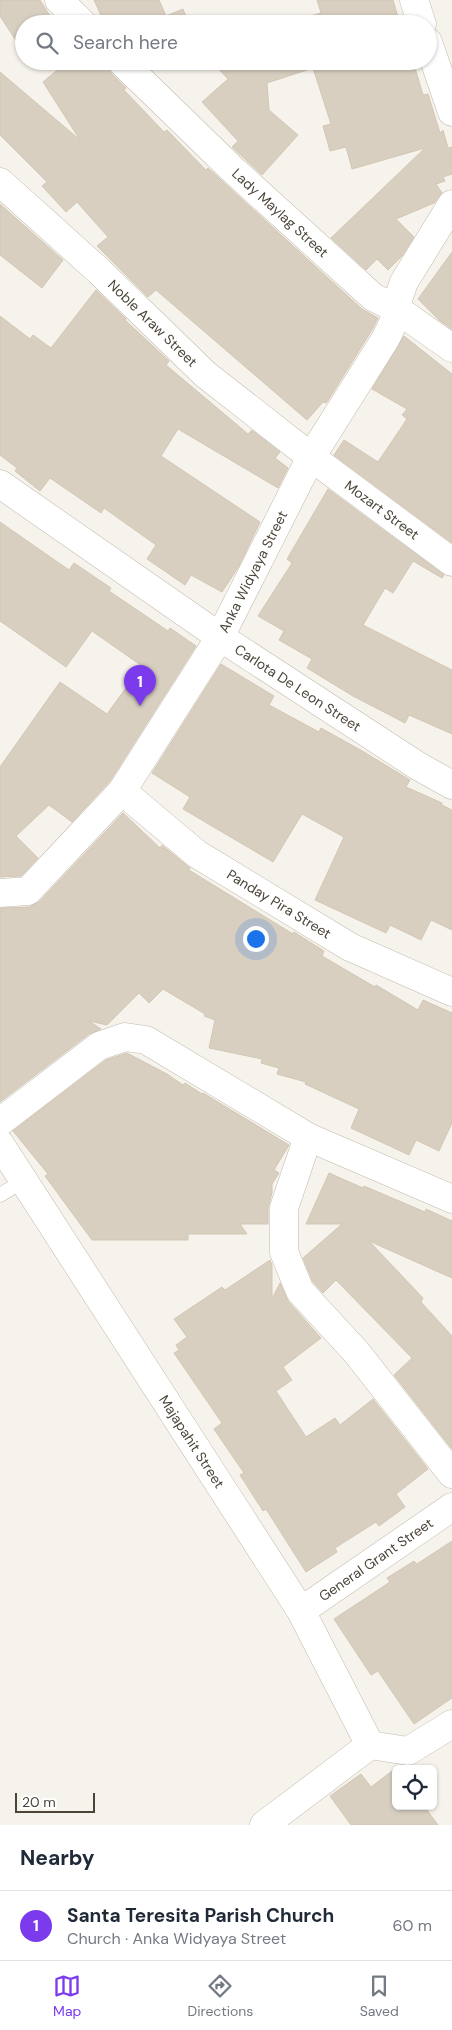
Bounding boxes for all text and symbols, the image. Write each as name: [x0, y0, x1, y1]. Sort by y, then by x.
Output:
search box: [15, 15, 437, 70]
icon: search: [33, 29, 61, 57]
text: Search here: [73, 30, 178, 55]
street label: Lady Maylag Street: [228, 164, 332, 261]
street label: Noble Araw Street: [104, 276, 201, 371]
street label: Mozart Street: [341, 476, 423, 543]
street label: Anka Widyaya Street: [215, 508, 291, 636]
street label: Carlota De Leon Street: [231, 640, 364, 735]
pin: 1: [124, 665, 156, 706]
street label: Panday Pira Street: [224, 865, 335, 942]
your location: [243, 926, 269, 952]
street label: Majapahit Street: [155, 1392, 228, 1491]
street label: General Grant Street: [315, 1514, 437, 1605]
map controls: [392, 1765, 437, 1810]
button: locate: [392, 1765, 437, 1810]
scale bar: [15, 1790, 95, 1813]
text: 20 m: [22, 1793, 56, 1811]
text: Nearby: [20, 1844, 94, 1872]
text: Santa Teresita Parish Church: [67, 1903, 334, 1928]
text: 1: [33, 1915, 39, 1936]
text: 60 m: [392, 1915, 432, 1936]
text: Church · Anka Widyaya Street: [67, 1928, 286, 1949]
tab: Map: [53, 1972, 81, 2020]
tab: Directions: [188, 1972, 253, 2020]
tab: Saved: [360, 1972, 399, 2020]

